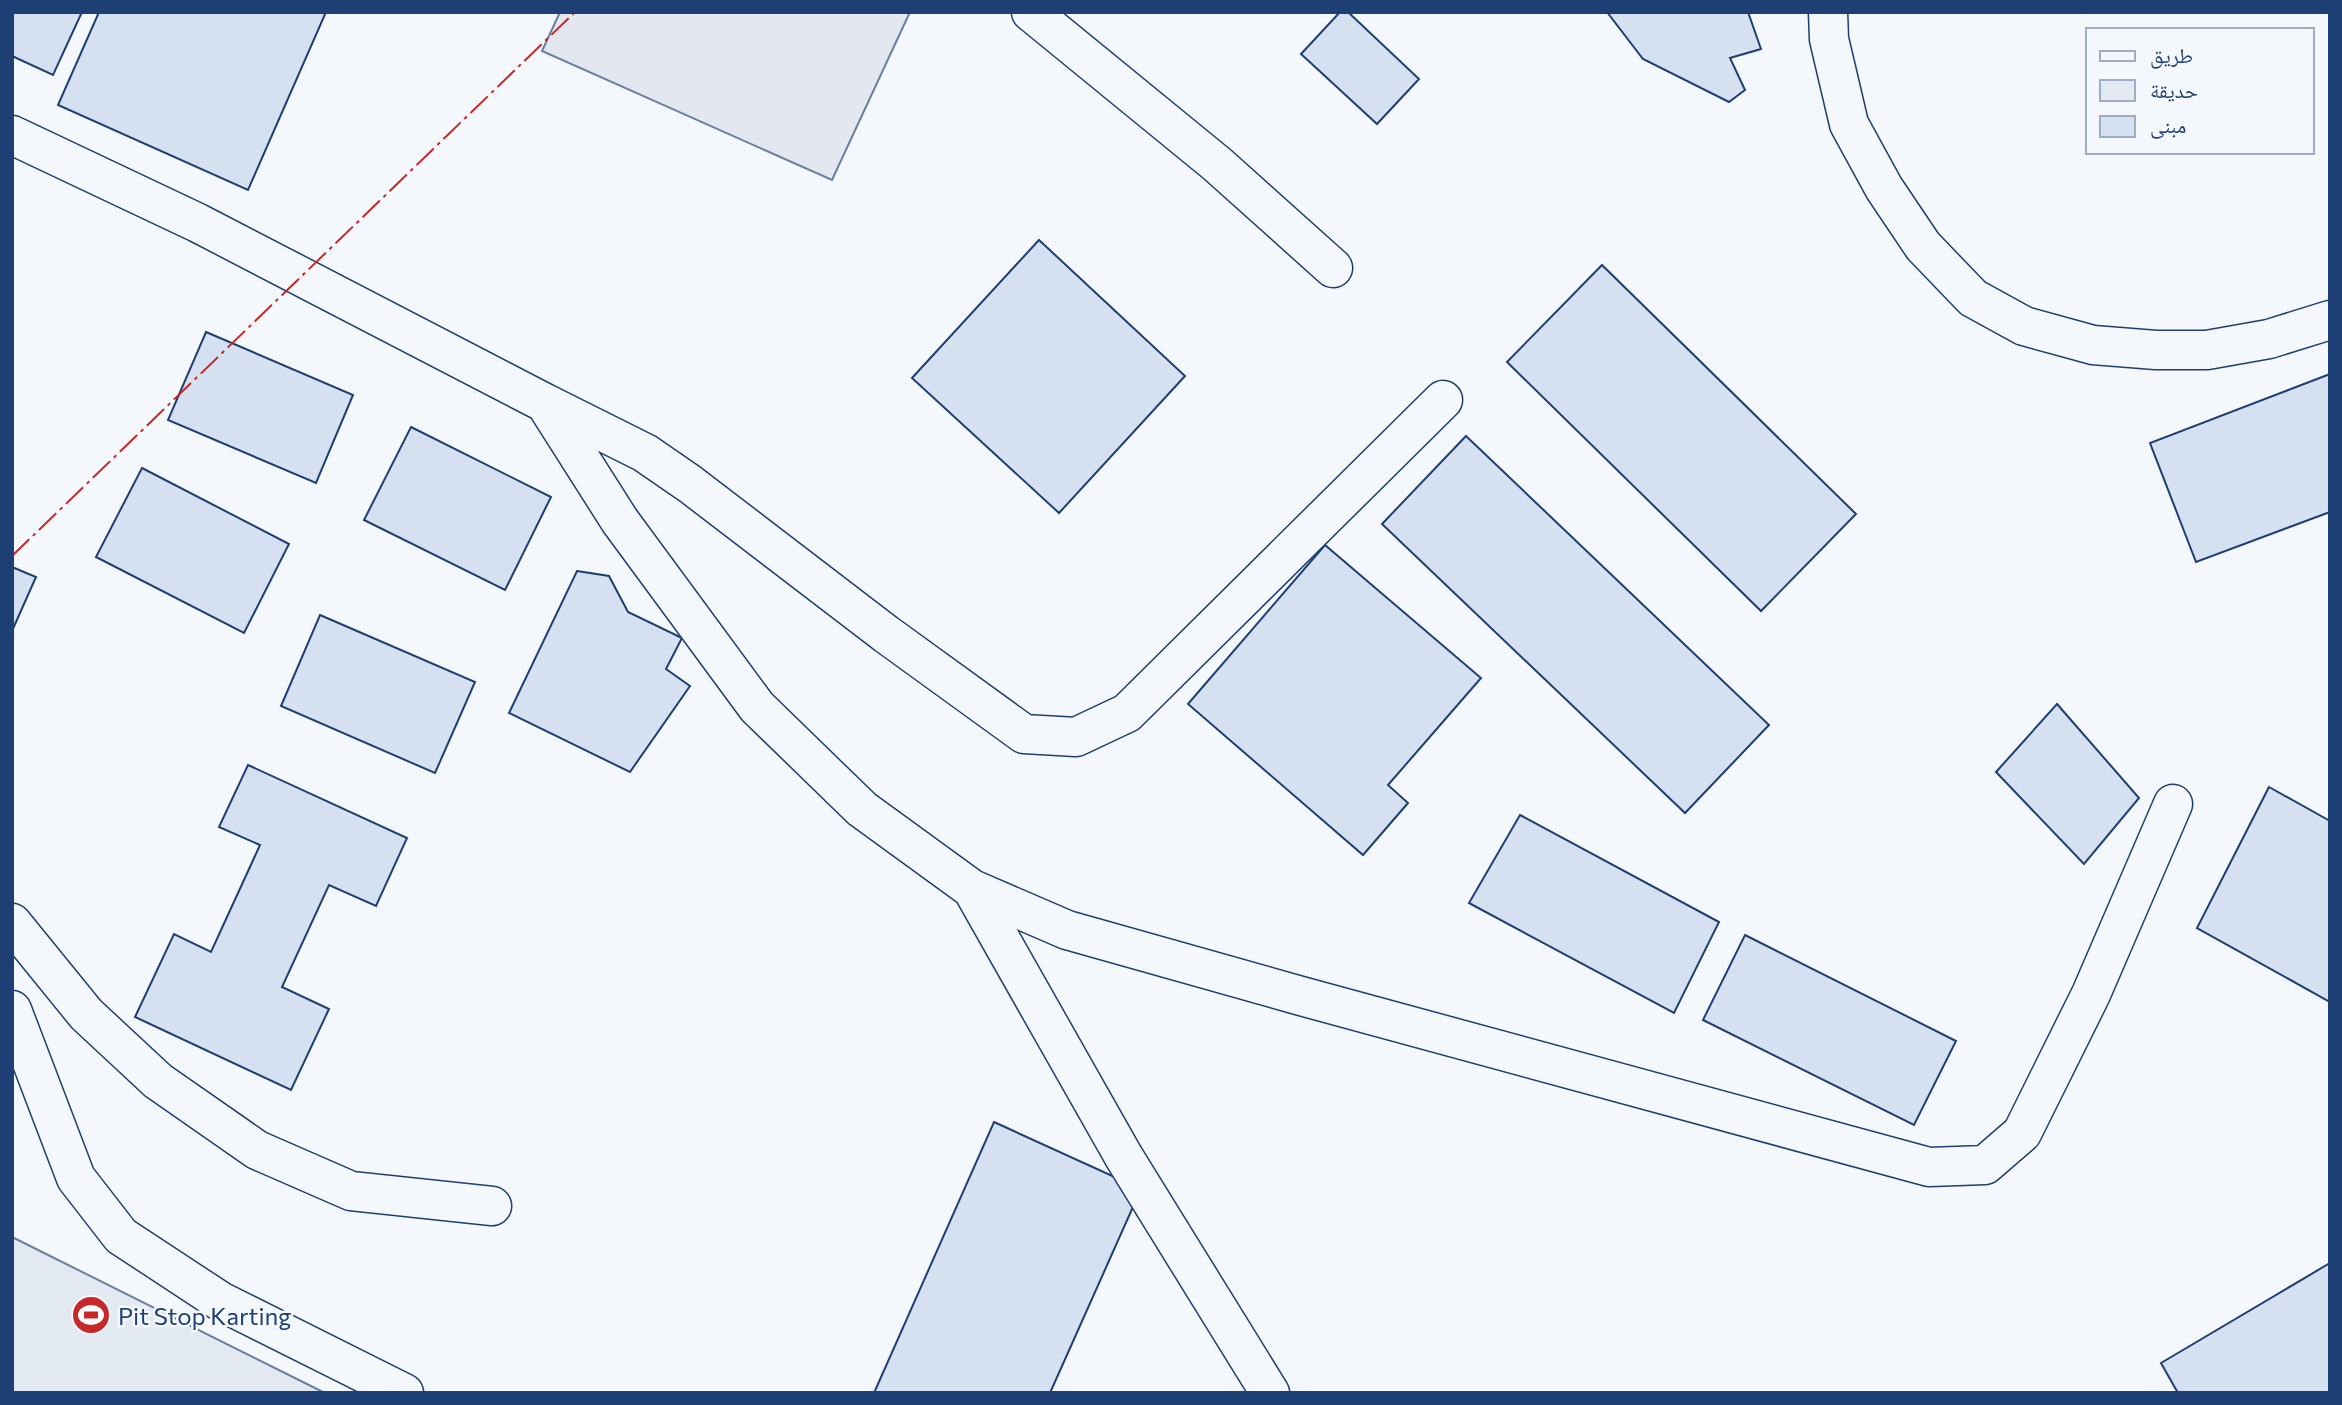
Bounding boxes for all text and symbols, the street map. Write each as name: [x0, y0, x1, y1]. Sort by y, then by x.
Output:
legend: [2086, 28, 2314, 154]
text: طريق: [2150, 42, 2193, 69]
text: حديقة: [2150, 77, 2198, 102]
text: مبنى: [2150, 112, 2186, 139]
sports icon: Pit Stop Karting: [70, 1294, 112, 1336]
place label: Pit Stop Karting: [118, 1301, 291, 1330]

